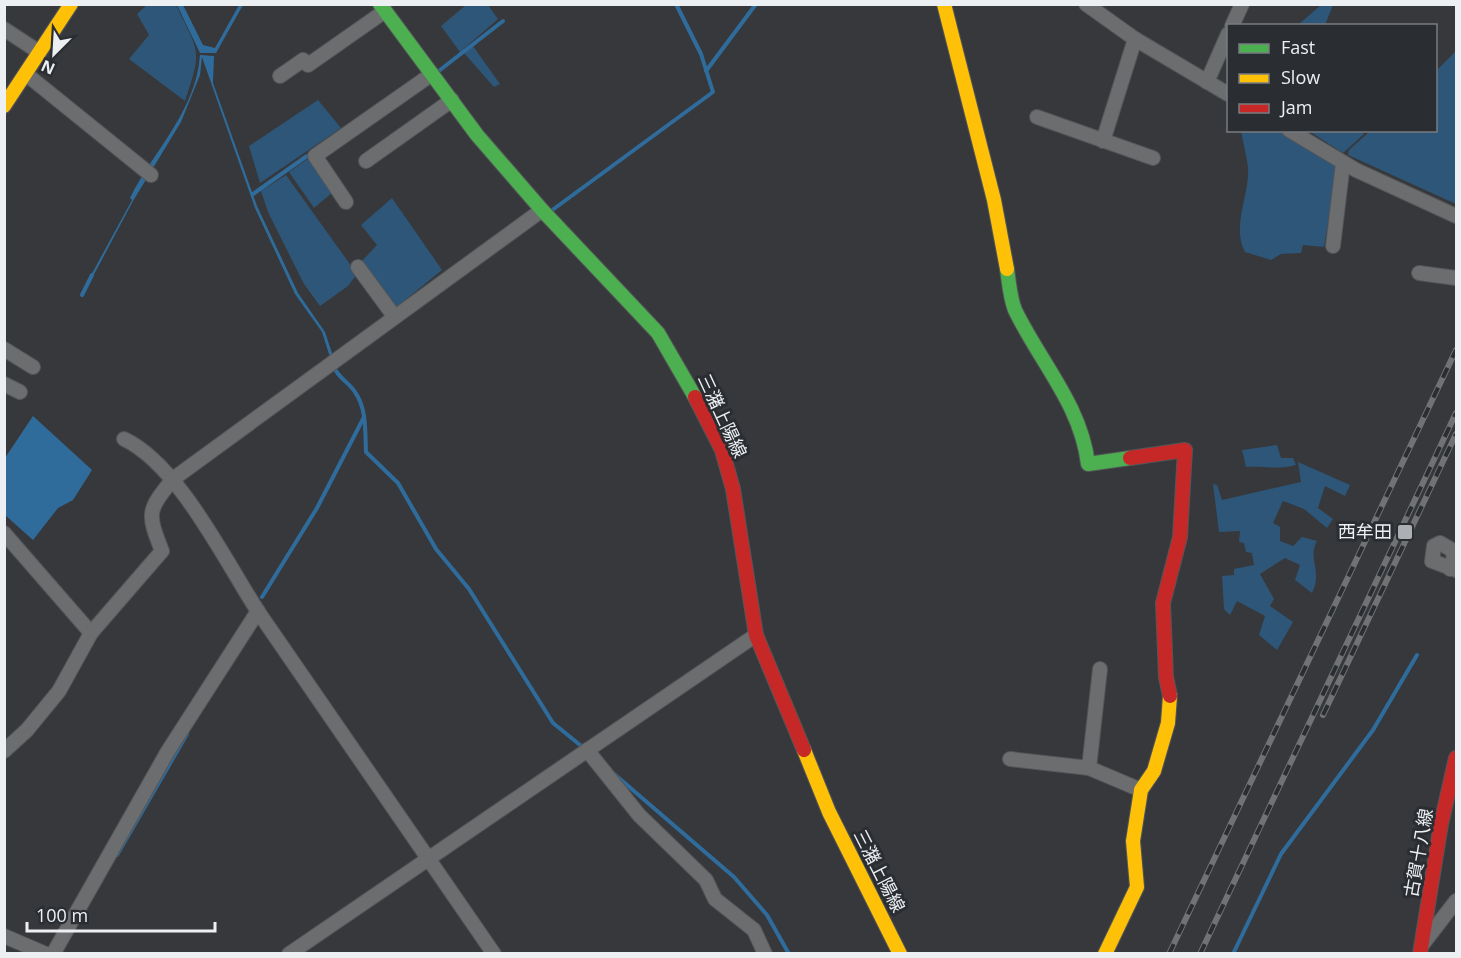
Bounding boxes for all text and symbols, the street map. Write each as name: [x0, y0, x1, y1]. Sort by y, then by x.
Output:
north arrow: [24, 24, 84, 84]
legend: [1227, 24, 1437, 132]
text: Fast: [1281, 35, 1315, 59]
text: N: [37, 55, 58, 80]
text: Slow: [1281, 65, 1320, 89]
text: Jam: [1279, 95, 1313, 119]
street label: 三潴上陽線: [693, 370, 753, 461]
place label: 西牟田: [1338, 519, 1392, 543]
marker: 西牟田: [1396, 523, 1414, 541]
street label: 古賀十八線: [1398, 806, 1438, 899]
street label: 三潴上陽線: [849, 825, 911, 916]
scale bar: [27, 895, 214, 933]
text: 100 m: [36, 903, 88, 927]

